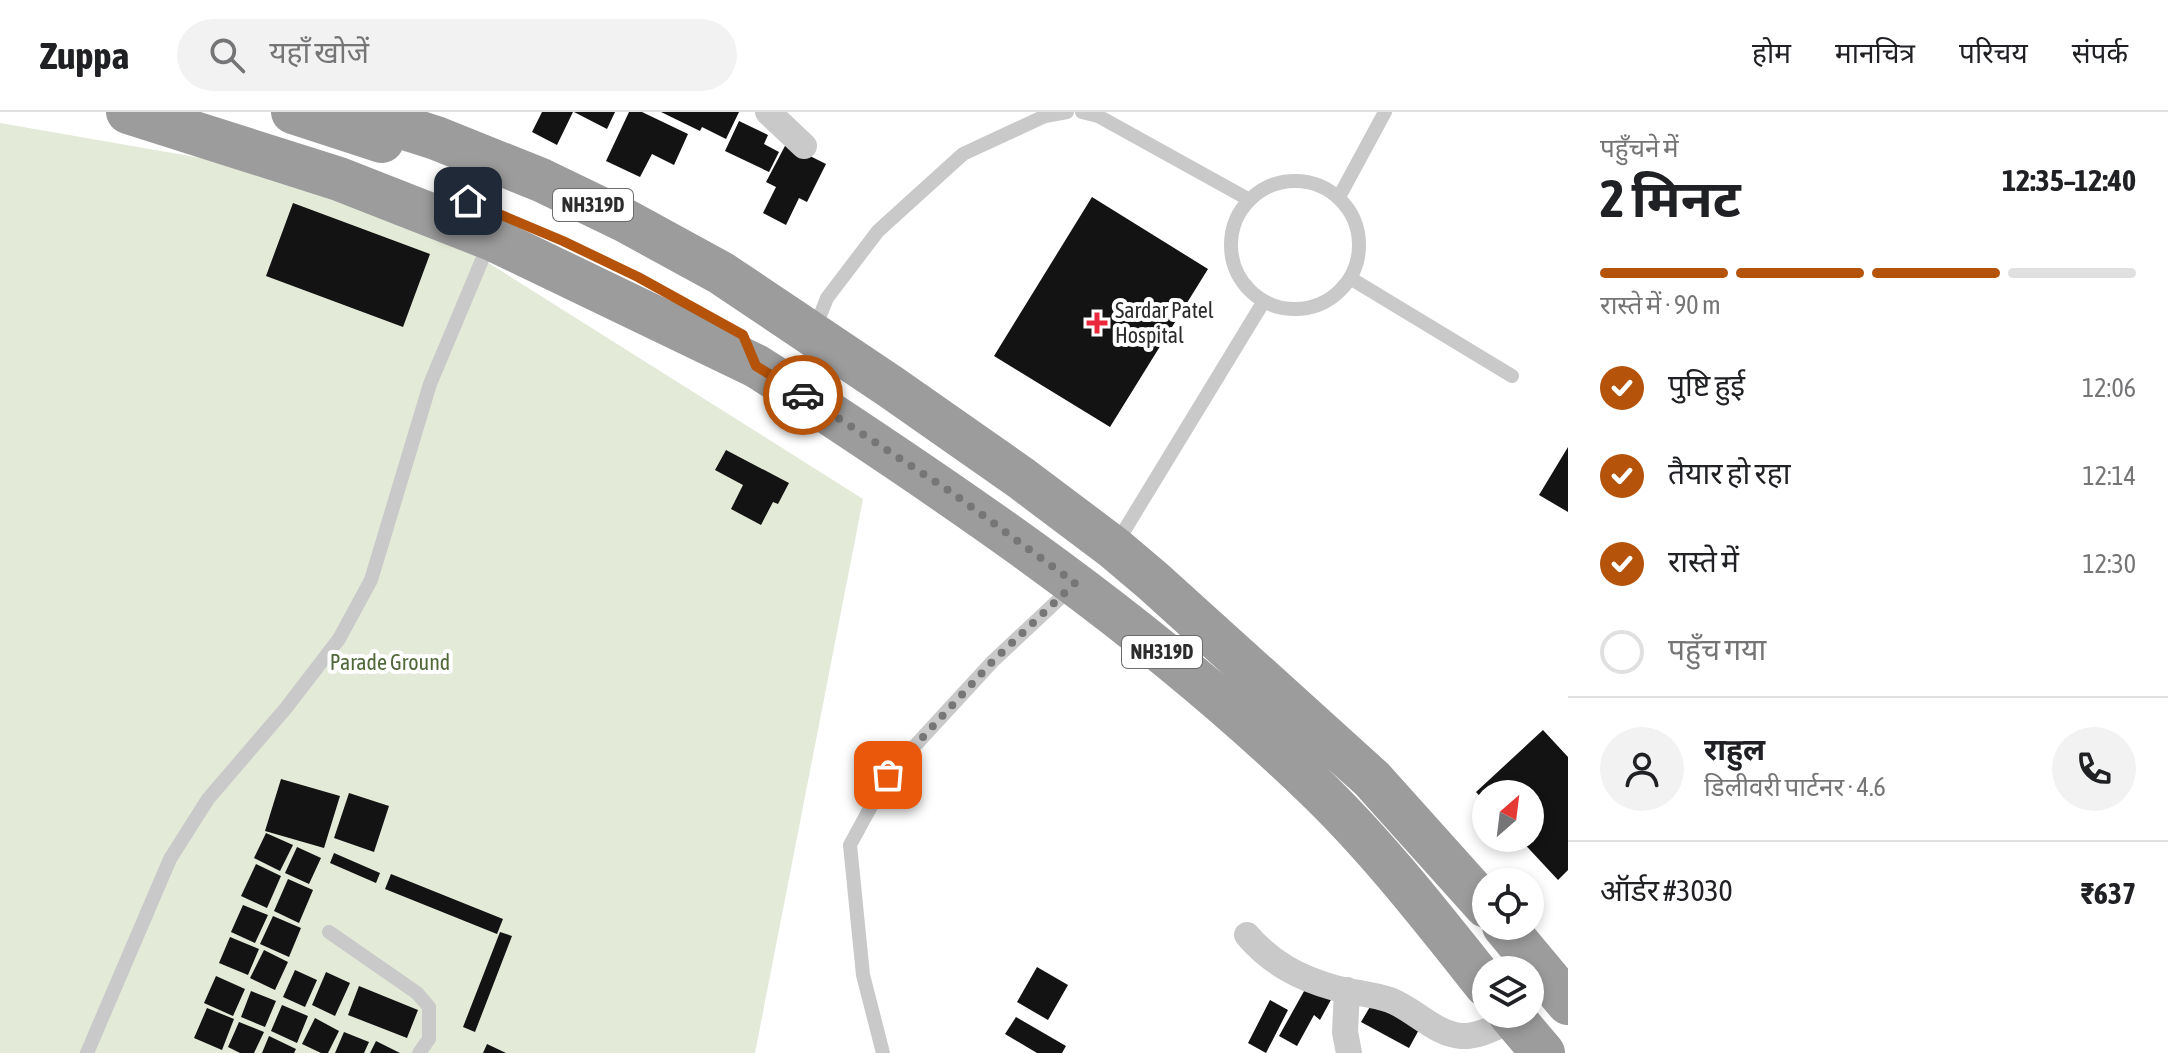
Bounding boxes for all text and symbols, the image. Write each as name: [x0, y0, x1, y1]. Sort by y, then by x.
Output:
search box: [177, 19, 737, 91]
icon: search: [205, 33, 249, 77]
text: Zuppa: [40, 34, 129, 77]
text: यहाँ खोजें: [269, 35, 369, 69]
text: होम: [1752, 37, 1791, 69]
text: मानचित्र: [1835, 37, 1915, 69]
text: परिचय: [1959, 37, 2028, 69]
text: संपर्क: [2072, 37, 2128, 69]
text: पहुँचने में: [1600, 133, 1679, 163]
text: 12:35–12:40: [2002, 163, 2136, 197]
pin: [434, 167, 502, 235]
text: 2 मिनट: [1600, 168, 1741, 228]
icon: home: [446, 179, 490, 223]
road number: NH319D: [553, 189, 633, 221]
text: रास्ते में · 90 m: [1600, 290, 1721, 320]
place label: Sardar Patel Hospital: [1115, 297, 1214, 348]
marker: Sardar Patel Hospital: [1086, 312, 1108, 334]
courier: [763, 355, 843, 435]
icon: check: [1600, 366, 1644, 410]
text: पुष्टि हुई: [1668, 368, 1745, 402]
icon: car: [781, 373, 825, 417]
text: 12:06: [2082, 373, 2136, 403]
icon: check: [1600, 454, 1644, 498]
text: तैयार हो रहा: [1668, 456, 1790, 490]
text: 12:14: [2082, 461, 2136, 491]
icon: check: [1600, 542, 1644, 586]
text: रास्ते में: [1668, 544, 1739, 578]
text: 12:30: [2082, 549, 2136, 579]
text: पहुँच गया: [1668, 632, 1766, 666]
road number: NH319D: [1122, 636, 1202, 668]
park label: Parade Ground: [330, 649, 450, 675]
button: person: [1600, 727, 1684, 811]
button: phone: [2052, 727, 2136, 811]
text: राहुल: [1704, 732, 1765, 766]
pin: [854, 741, 922, 809]
icon: bag: [866, 753, 910, 797]
text: डिलीवरी पार्टनर · 4.6: [1704, 772, 1886, 802]
north arrow: [1472, 780, 1544, 852]
map controls: [1472, 780, 1544, 1028]
button: locate: [1472, 868, 1544, 940]
text: ऑर्डर #3030: [1600, 873, 1733, 907]
text: ₹637: [2081, 876, 2136, 910]
button: layers: [1472, 956, 1544, 1028]

